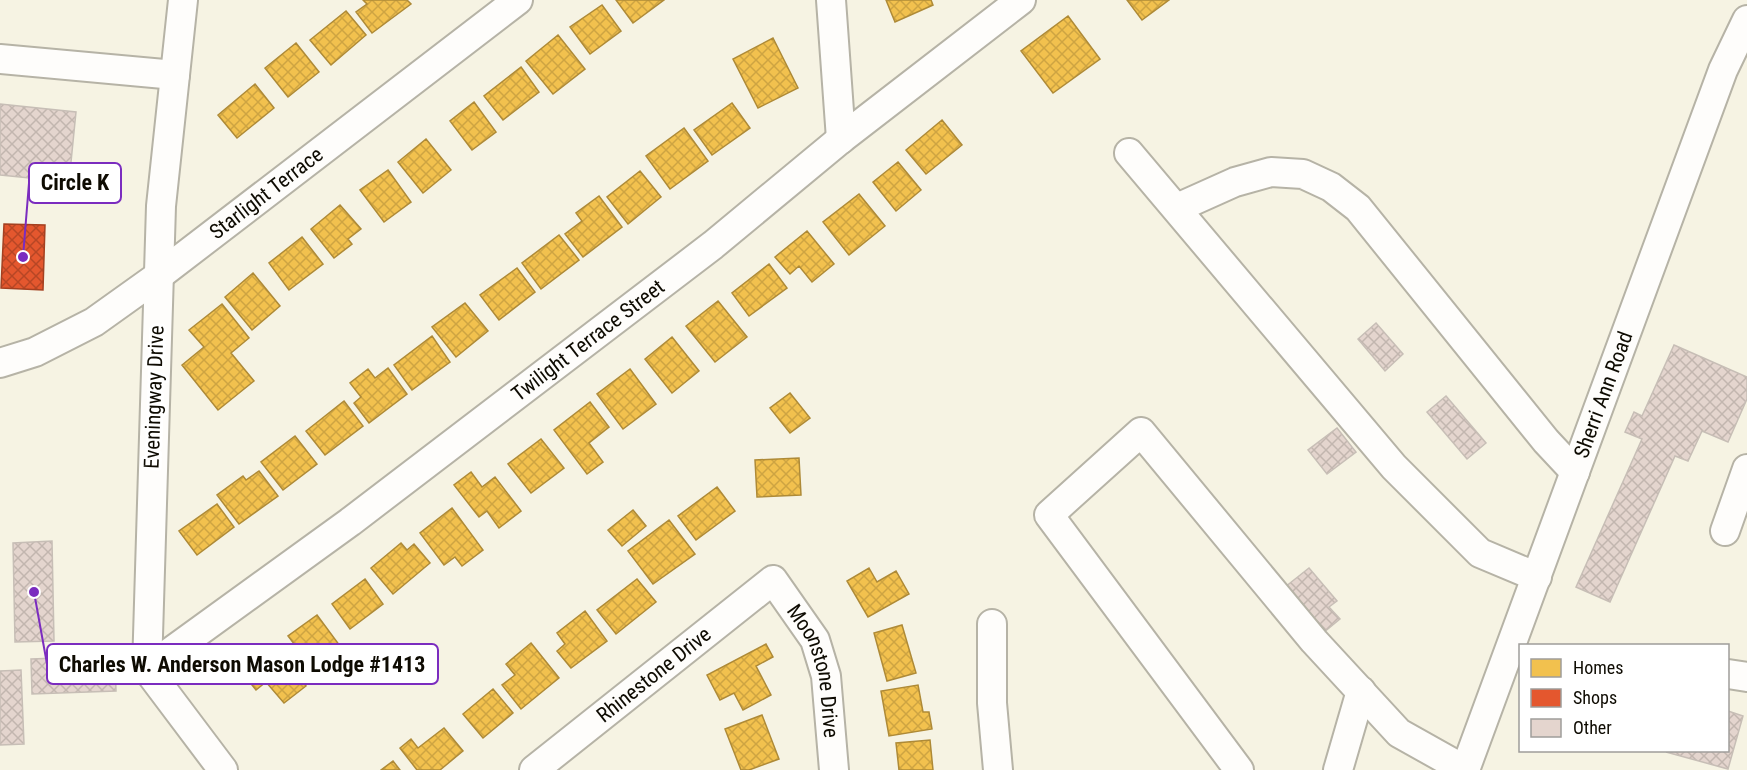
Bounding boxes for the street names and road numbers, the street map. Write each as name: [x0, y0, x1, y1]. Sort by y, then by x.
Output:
street label: Starlight Terrace: [205, 142, 328, 244]
street label: Twilight Terrace Street: [507, 275, 669, 406]
street label: Eveningway Drive: [140, 325, 169, 469]
street label: Sherri Ann Road: [1569, 328, 1638, 461]
street label: Moonstone Drive: [782, 600, 843, 739]
street label: Rhinestone Drive: [592, 622, 716, 727]

